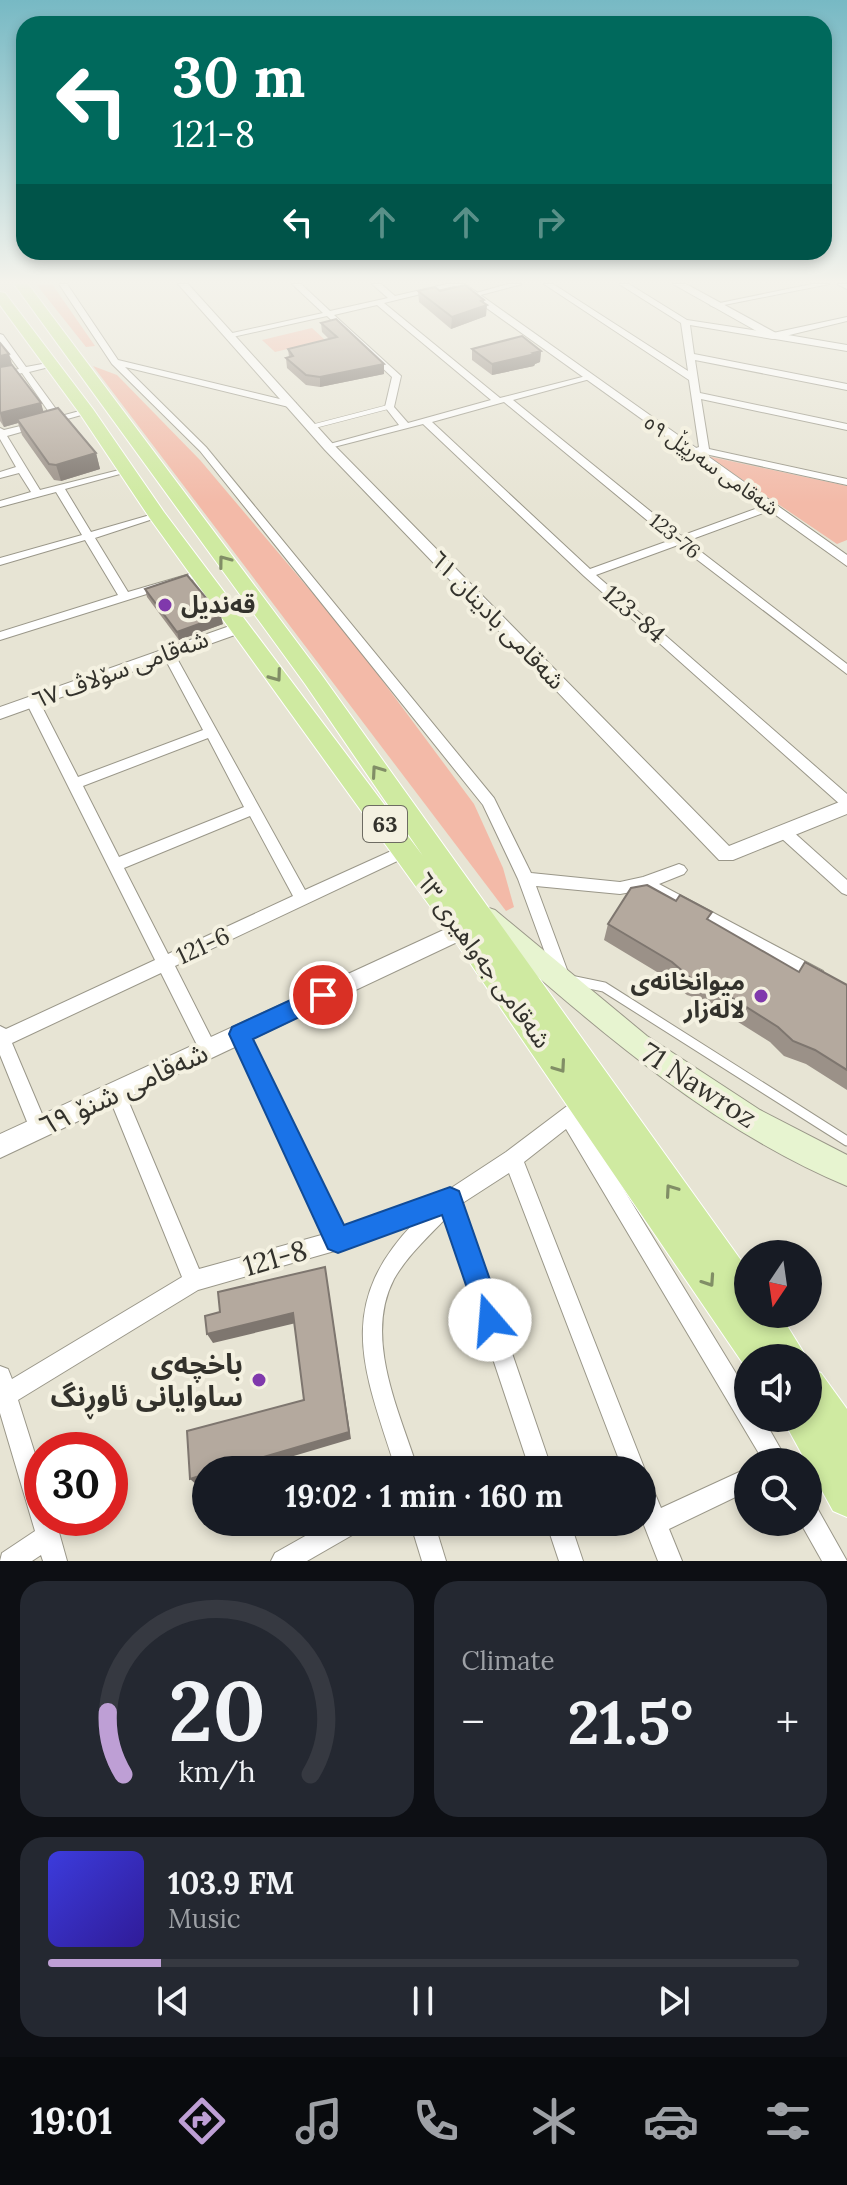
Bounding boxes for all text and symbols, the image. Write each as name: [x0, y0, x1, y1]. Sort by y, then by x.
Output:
text: 30 m: [172, 41, 305, 112]
icon: left: [40, 48, 144, 152]
text: 121-8: [172, 111, 255, 157]
icon: left: [276, 200, 320, 244]
icon: ahead: [360, 200, 404, 244]
icon: ahead: [444, 200, 488, 244]
icon: right: [528, 200, 572, 244]
street label: شەقامی سەرپێڵ ٥٩: [638, 407, 784, 521]
street label: 123-76: [645, 508, 706, 564]
street label: شەقامی بادینان ٦١: [423, 543, 572, 696]
one-way arrow: [220, 555, 234, 570]
street label: 123-84: [597, 578, 672, 649]
place label: قەندیل: [181, 589, 255, 620]
marker: قەندیل: [156, 596, 174, 614]
street label: شەقامی سۆلاڤ ٦٧: [27, 623, 213, 716]
one-way arrow: [267, 667, 281, 681]
one-way arrow: [372, 766, 387, 780]
road number: 63: [363, 806, 407, 842]
street label: شەقامی جەواهیری ٦٣: [409, 865, 558, 1054]
street label: 121-6: [171, 920, 235, 971]
pin: [289, 961, 357, 1029]
place label: میوانخانەی لالەزار: [630, 966, 745, 1025]
icon: arrive: [301, 973, 345, 1017]
marker: میوانخانەی لالەزار: [752, 987, 770, 1005]
street label: شەقامی شنۆ ٦٩: [32, 1034, 214, 1144]
street label: 71 Nawroz: [634, 1034, 764, 1136]
one-way arrow: [551, 1059, 565, 1073]
one-way arrow: [666, 1185, 681, 1199]
street label: 121-8: [239, 1232, 311, 1284]
north arrow: [734, 1240, 822, 1328]
map controls: [734, 1240, 822, 1536]
one-way arrow: [699, 1272, 714, 1286]
position arrow: [448, 1278, 532, 1362]
button: sound: [734, 1344, 822, 1432]
place label: باخچەی ساوایانی ئاوڕنگ: [50, 1346, 243, 1420]
marker: باخچەی ساوایانی ئاوڕنگ: [250, 1371, 268, 1389]
speed limit sign: 30: [24, 1432, 128, 1536]
button: search: [734, 1448, 822, 1536]
text: 19:02 · 1 min · 160 m: [285, 1477, 563, 1515]
text: Climate: [462, 1644, 555, 1677]
text: 20: [168, 1657, 265, 1764]
text: 21.5°: [567, 1684, 693, 1760]
text: −: [462, 1694, 485, 1750]
text: +: [776, 1694, 799, 1750]
text: km/h: [178, 1753, 255, 1790]
text: 103.9 FM: [168, 1864, 295, 1902]
text: Music: [168, 1902, 241, 1935]
icon: previous: [151, 1979, 195, 2023]
icon: pause: [401, 1979, 445, 2023]
icon: next: [652, 1979, 696, 2023]
icon: directions: [174, 2093, 230, 2149]
icon: music: [291, 2093, 347, 2149]
icon: phone: [408, 2093, 464, 2149]
icon: climate: [526, 2093, 582, 2149]
icon: car: [643, 2093, 699, 2149]
icon: filters: [760, 2093, 816, 2149]
text: 19:01: [31, 2098, 113, 2144]

